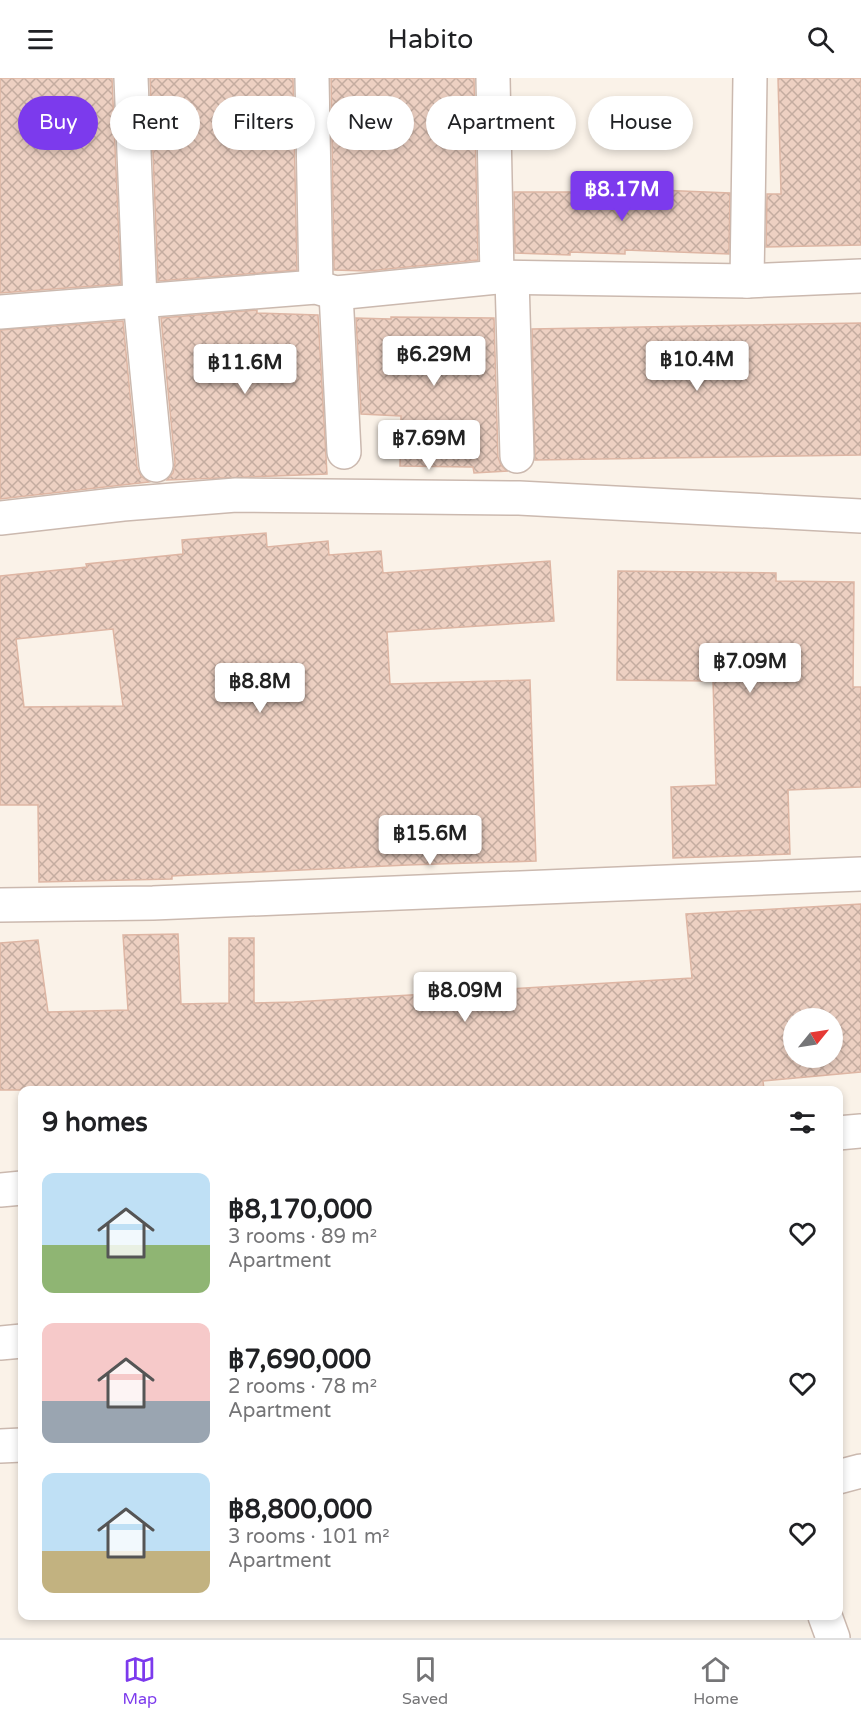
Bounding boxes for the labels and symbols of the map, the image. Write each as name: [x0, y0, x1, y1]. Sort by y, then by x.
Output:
pin: ฿8.17M: [573, 171, 671, 222]
pin: ฿6.29M: [385, 336, 483, 387]
pin: ฿10.4M: [648, 341, 746, 392]
pin: ฿11.6M: [196, 344, 294, 395]
pin: ฿7.69M: [380, 420, 478, 471]
pin: ฿7.09M: [701, 643, 799, 694]
pin: ฿8.8M: [218, 663, 302, 714]
pin: ฿15.6M: [381, 815, 479, 866]
pin: ฿8.09M: [416, 972, 514, 1023]
north arrow: [783, 1008, 843, 1068]

